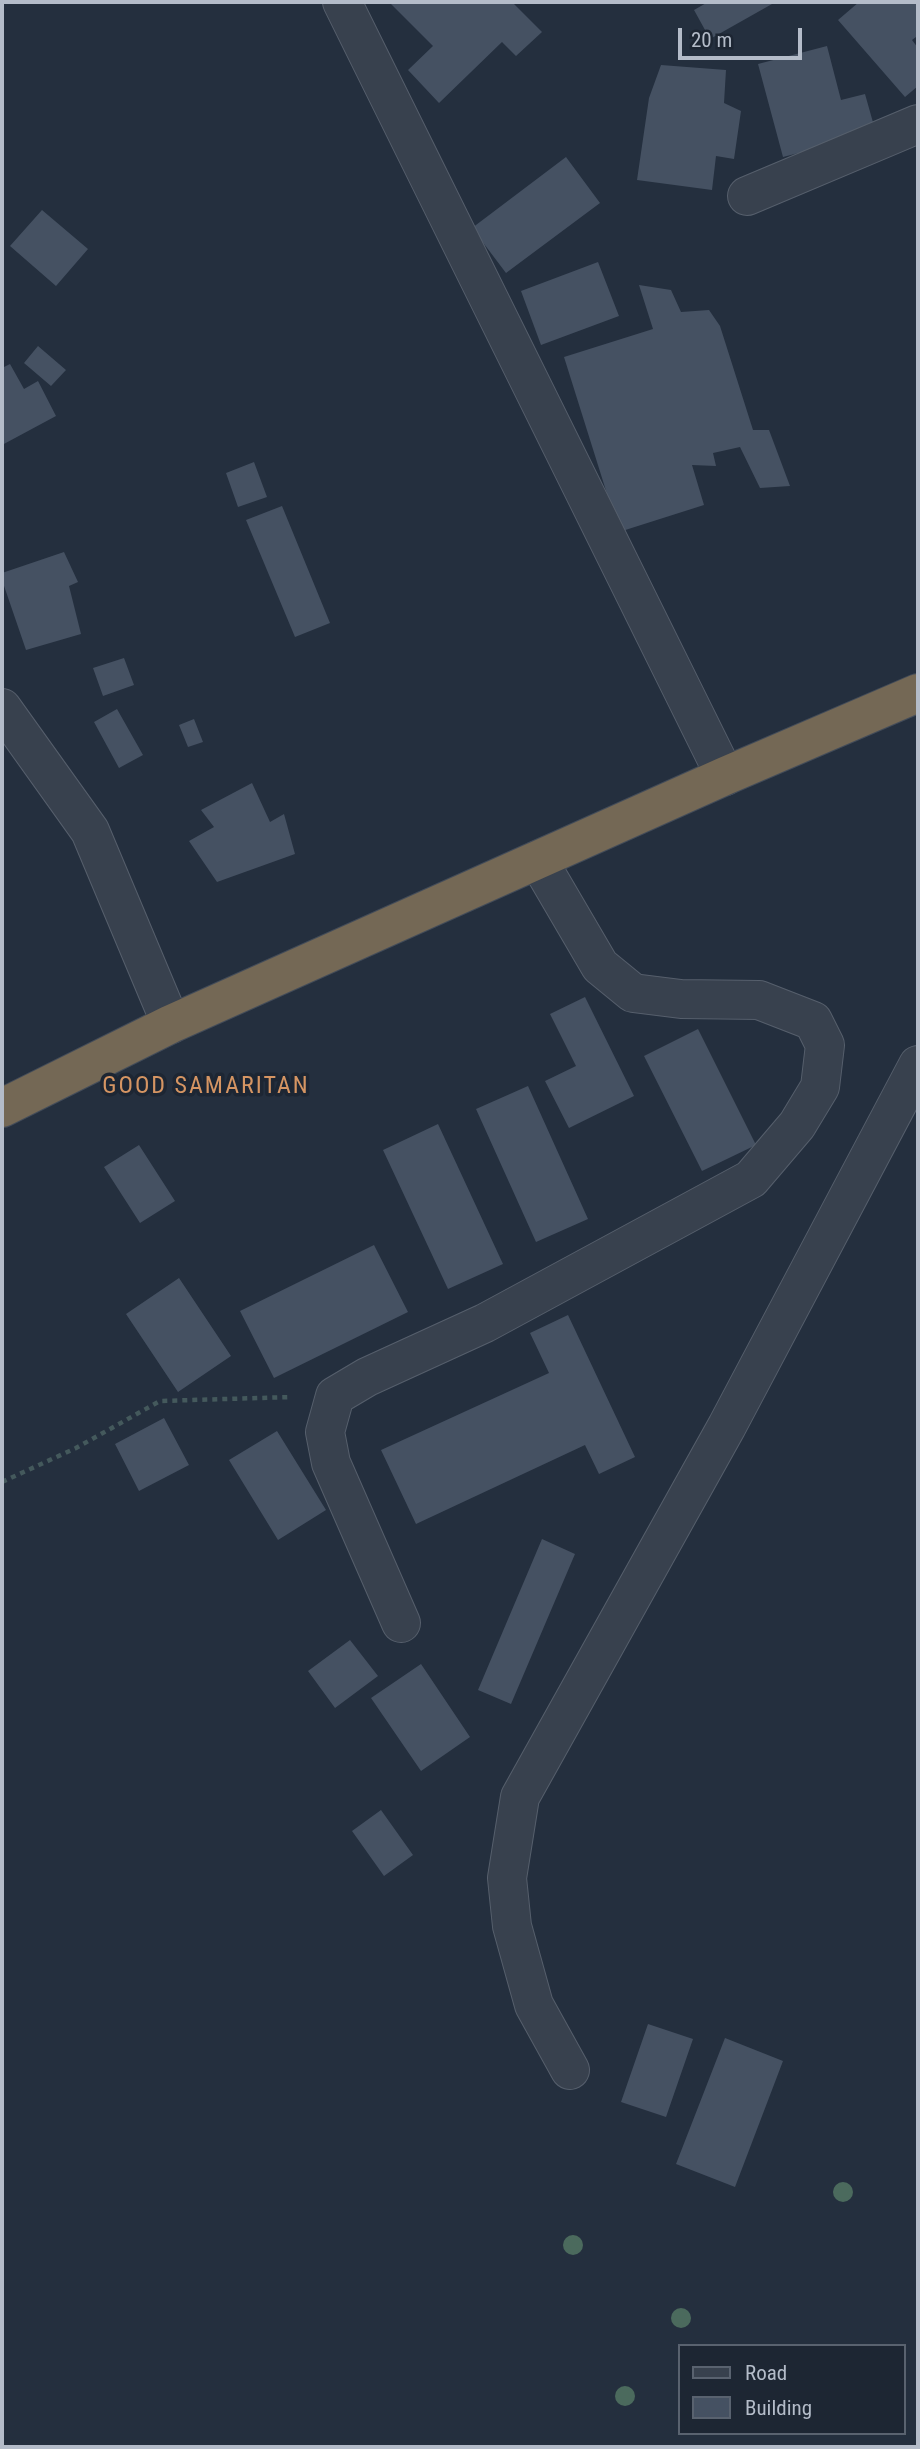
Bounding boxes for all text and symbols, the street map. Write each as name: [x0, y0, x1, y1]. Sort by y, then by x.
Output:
scale bar: [682, 14, 806, 58]
text: 20 m: [691, 28, 732, 52]
district label: GOOD SAMARITAN: [104, 1073, 308, 1101]
legend: [678, 2344, 906, 2435]
text: Road: [745, 2361, 787, 2385]
text: Building: [745, 2396, 812, 2420]

